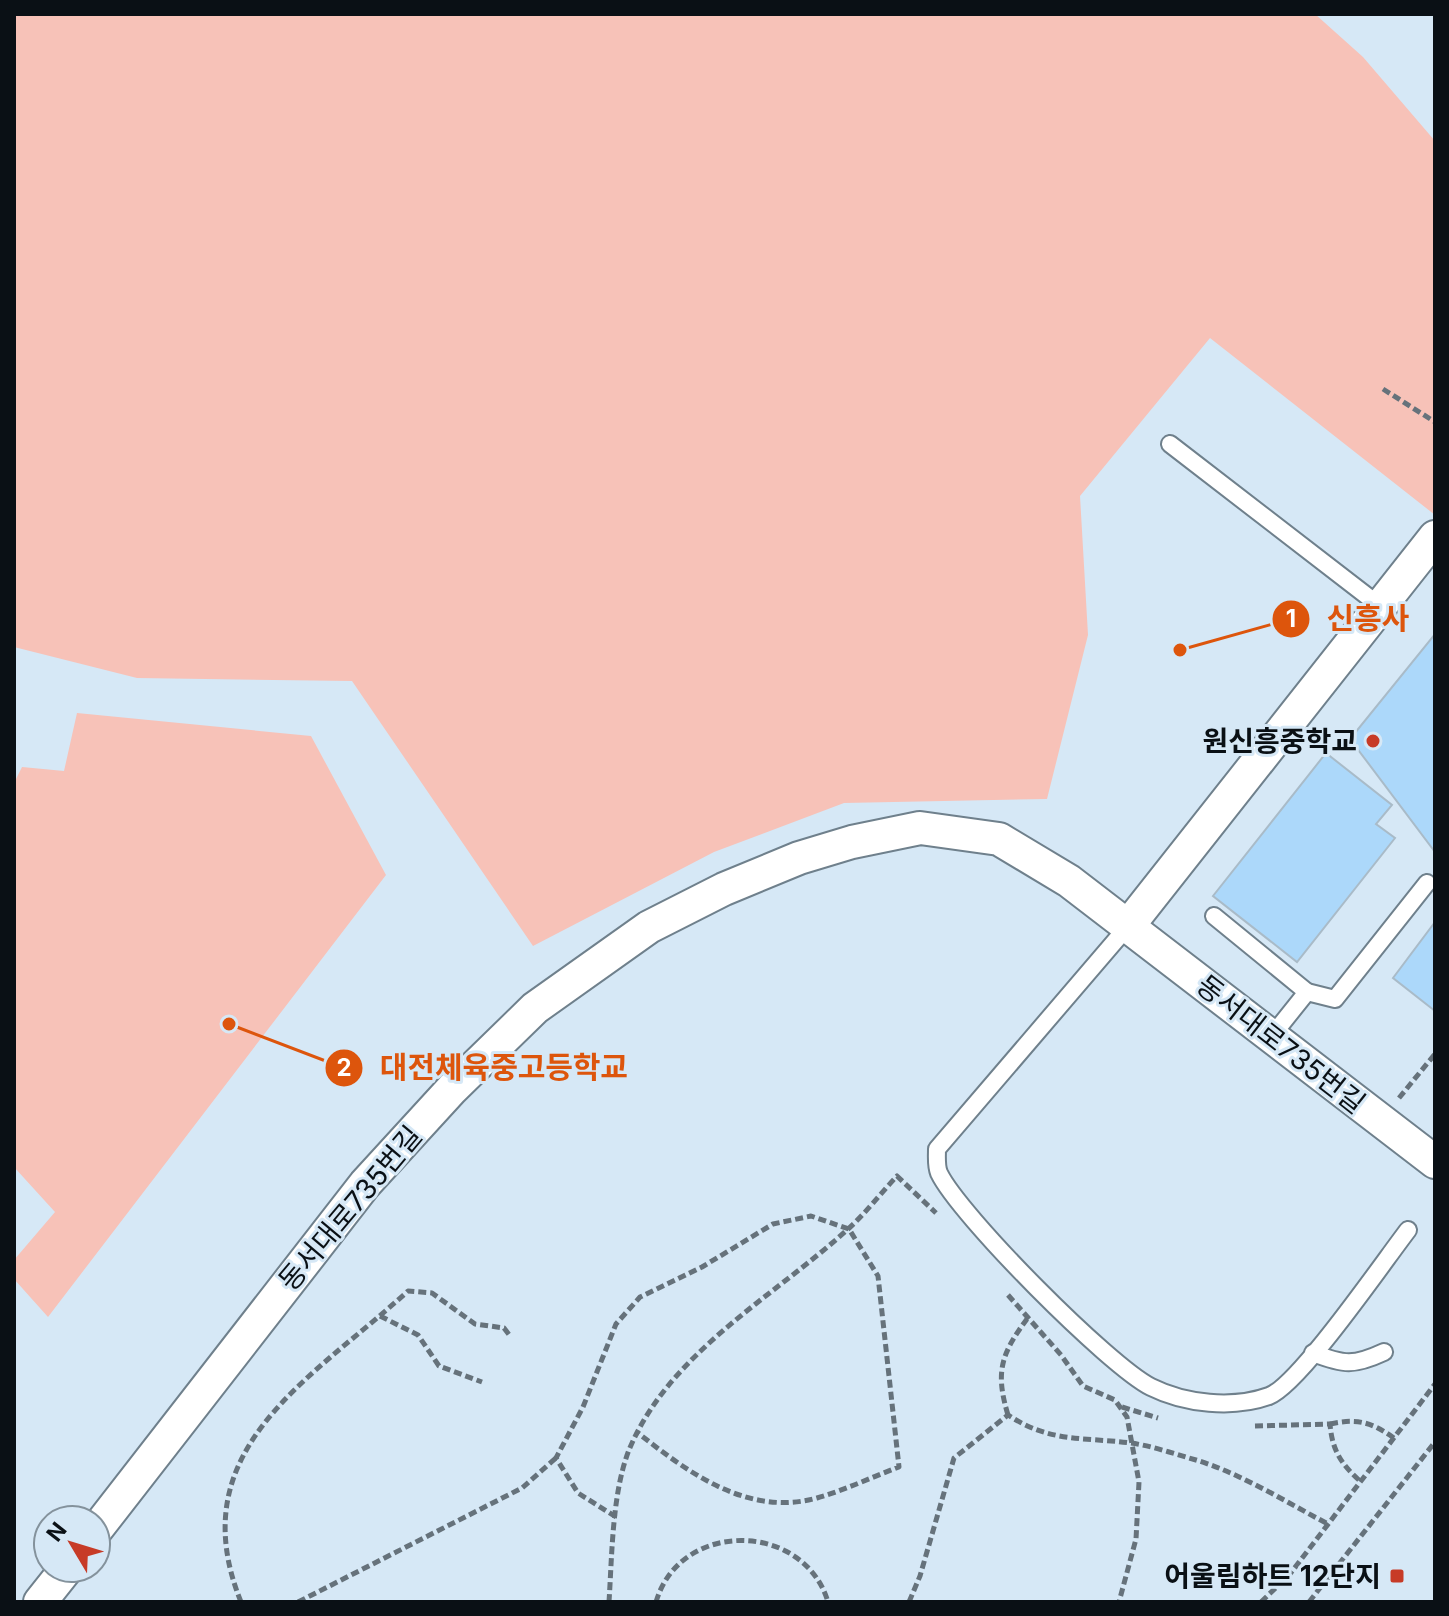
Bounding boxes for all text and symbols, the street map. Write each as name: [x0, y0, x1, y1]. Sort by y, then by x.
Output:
callout: 신흥사: [1271, 592, 1426, 646]
text: 신흥사: [1327, 600, 1409, 636]
text: 1: [1286, 604, 1296, 633]
place label: 원신흥중학교: [1202, 724, 1357, 758]
marker: 원신흥중학교: [1364, 732, 1382, 750]
street label: 동서대로735번길: [1190, 968, 1372, 1120]
callout: 대전체육중고등학교: [324, 1041, 645, 1095]
text: 대전체육중고등학교: [380, 1049, 628, 1085]
text: 2: [336, 1053, 352, 1082]
street label: 동서대로735번길: [271, 1119, 429, 1297]
north arrow: [32, 1504, 112, 1584]
text: N: [41, 1517, 72, 1546]
place label: 어울림하트 12단지: [1164, 1559, 1381, 1593]
marker: 어울림하트 12단지: [1388, 1567, 1406, 1585]

